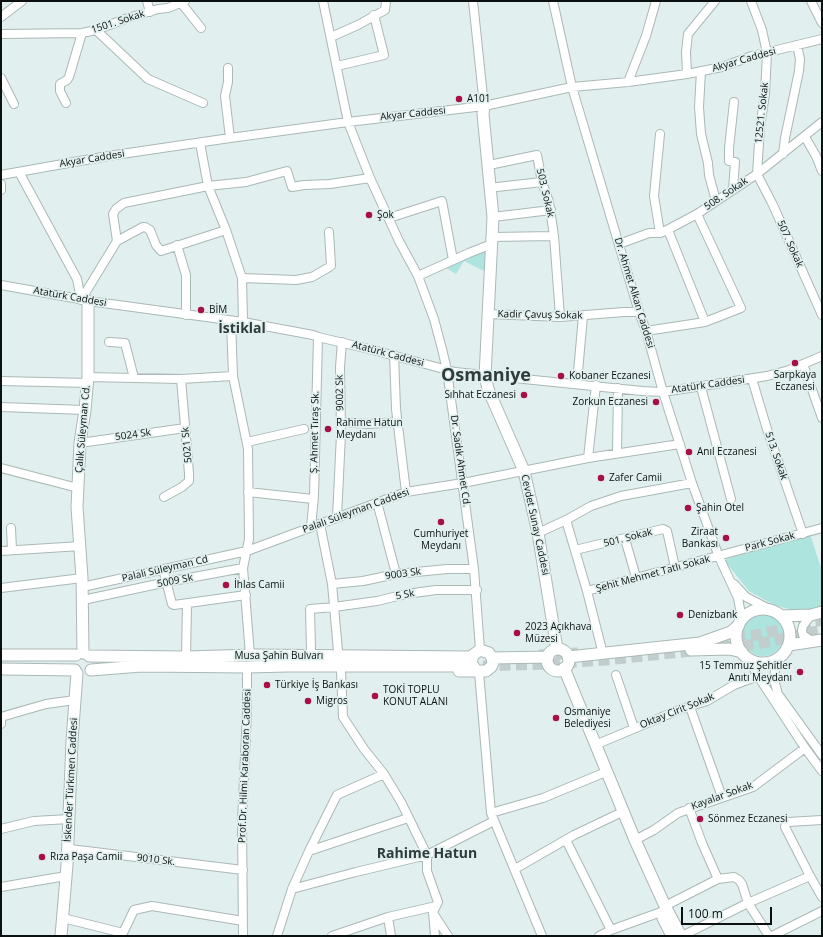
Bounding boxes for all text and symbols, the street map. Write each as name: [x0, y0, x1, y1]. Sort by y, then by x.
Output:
street label: 1501. Sokak: [90, 8, 146, 36]
street label: Akyar Caddesi: [711, 45, 777, 75]
street label: 12521. Sokak: [753, 82, 771, 144]
place label: A101: [467, 93, 490, 105]
marker: A101: [454, 94, 464, 104]
street label: Akyar Caddesi: [380, 105, 446, 123]
street label: Akyar Caddesi: [59, 148, 125, 170]
street label: 503. Sokak: [534, 167, 556, 219]
street label: 508. Sokak: [702, 175, 750, 213]
place label: Şok: [377, 209, 394, 221]
marker: Şok: [364, 210, 374, 220]
street label: 507. Sokak: [774, 219, 806, 269]
street label: Dr. Ahmet Alkan Caddesi: [611, 236, 657, 350]
street label: Atatürk Caddesi: [32, 285, 108, 309]
place label: BİM: [209, 304, 227, 316]
marker: BİM: [196, 305, 206, 315]
street label: Kadir Çavuş Sokak: [497, 308, 583, 322]
district label: İstiklal: [218, 321, 266, 337]
street label: Atatürk Caddesi: [351, 339, 425, 369]
marker: Sarpkaya Eczanesi: [790, 358, 800, 368]
district label: Osmaniye: [441, 365, 531, 387]
place label: Sarpkaya Eczanesi: [774, 369, 816, 392]
place label: Kobaner Eczanesi: [569, 370, 651, 382]
marker: Kobaner Eczanesi: [556, 371, 566, 381]
street label: Atatürk Caddesi: [670, 374, 746, 396]
street label: 9002 Sk: [334, 375, 346, 411]
street label: Çalık Süleyman Cd.: [73, 385, 93, 473]
place label: Sıhhat Eczanesi: [444, 389, 516, 401]
marker: Sıhhat Eczanesi: [519, 390, 529, 400]
street label: Ş. Ahmet Tıraş Sk.: [308, 391, 322, 473]
place label: Zorkun Eczanesi: [572, 396, 648, 408]
marker: Zorkun Eczanesi: [651, 397, 661, 407]
street label: Dr. Sadık Ahmet Cd.: [448, 414, 472, 508]
place label: Rahime Hatun Meydanı: [336, 417, 403, 440]
marker: Rahime Hatun Meydanı: [323, 424, 333, 434]
street label: 5021 Sk: [179, 426, 195, 464]
street label: 5024 Sk: [114, 427, 152, 443]
street label: 513. Sokak: [762, 430, 790, 482]
place label: Anıl Eczanesi: [697, 446, 757, 458]
marker: Anıl Eczanesi: [684, 447, 694, 457]
place label: Zafer Camii: [609, 472, 662, 484]
marker: Zafer Camii: [596, 473, 606, 483]
street label: Cevdet Sunay Caddesi: [518, 474, 552, 576]
street label: Palalı Süleyman Caddesi: [301, 486, 411, 536]
place label: Şahin Otel: [696, 502, 744, 514]
marker: Şahin Otel: [683, 503, 693, 513]
marker: Cumhuriyet Meydanı: [436, 517, 446, 527]
street label: 501. Sokak: [602, 526, 654, 550]
place label: Ziraat Bankası: [682, 526, 718, 550]
place label: Cumhuriyet Meydanı: [414, 528, 468, 552]
street label: Park Sokak: [744, 530, 796, 554]
marker: Ziraat Bankası: [721, 533, 731, 543]
street label: Palali Süleyman Cd: [121, 553, 209, 585]
street label: Şehit Mehmet Tatlı Sokak: [595, 553, 711, 595]
street label: 9003 Sk: [384, 566, 422, 582]
street label: 5009 Sk: [156, 572, 194, 590]
place label: İhlas Camii: [234, 579, 285, 591]
marker: İhlas Camii: [221, 580, 231, 590]
street label: 5 Sk: [395, 587, 415, 603]
place label: Denizbank: [688, 609, 737, 621]
marker: Denizbank: [675, 610, 685, 620]
place label: 2023 Açıkhava Müzesi: [525, 621, 592, 644]
marker: 2023 Açıkhava Müzesi: [512, 628, 522, 638]
street label: Musa Şahin Bulvarı: [235, 650, 323, 662]
place label: 15 Temmuz Şehitler Anıtı Meydanı: [699, 660, 792, 684]
marker: 15 Temmuz Şehitler Anıtı Meydanı: [795, 667, 805, 677]
place label: Türkiye İş Bankası: [275, 679, 358, 691]
marker: Türkiye İş Bankası: [262, 680, 272, 690]
place label: TOKİ TOPLU KONUT ALANI: [383, 684, 448, 708]
street label: Prof.Dr. Hilmi Karaboran Caddesi: [236, 689, 254, 843]
marker: TOKİ TOPLU KONUT ALANI: [370, 691, 380, 701]
street label: Oktay Cirit Sokak: [638, 691, 716, 731]
place label: Migros: [316, 695, 348, 707]
marker: Migros: [303, 696, 313, 706]
place label: Osmaniye Belediyesi: [564, 706, 611, 730]
marker: Osmaniye Belediyesi: [551, 713, 561, 723]
street label: İskender Türkmen Caddesi: [62, 717, 80, 843]
street label: Kayalar Sokak: [690, 779, 754, 813]
place label: Sönmez Eczanesi: [708, 813, 787, 825]
marker: Sönmez Eczanesi: [695, 814, 705, 824]
district label: Rahime Hatun: [377, 846, 477, 862]
place label: Rıza Paşa Camii: [50, 851, 122, 863]
marker: Rıza Paşa Camii: [37, 852, 47, 862]
street label: 9010 Sk.: [136, 852, 176, 868]
scale bar: [683, 899, 774, 925]
text: 100 m: [688, 905, 723, 922]

